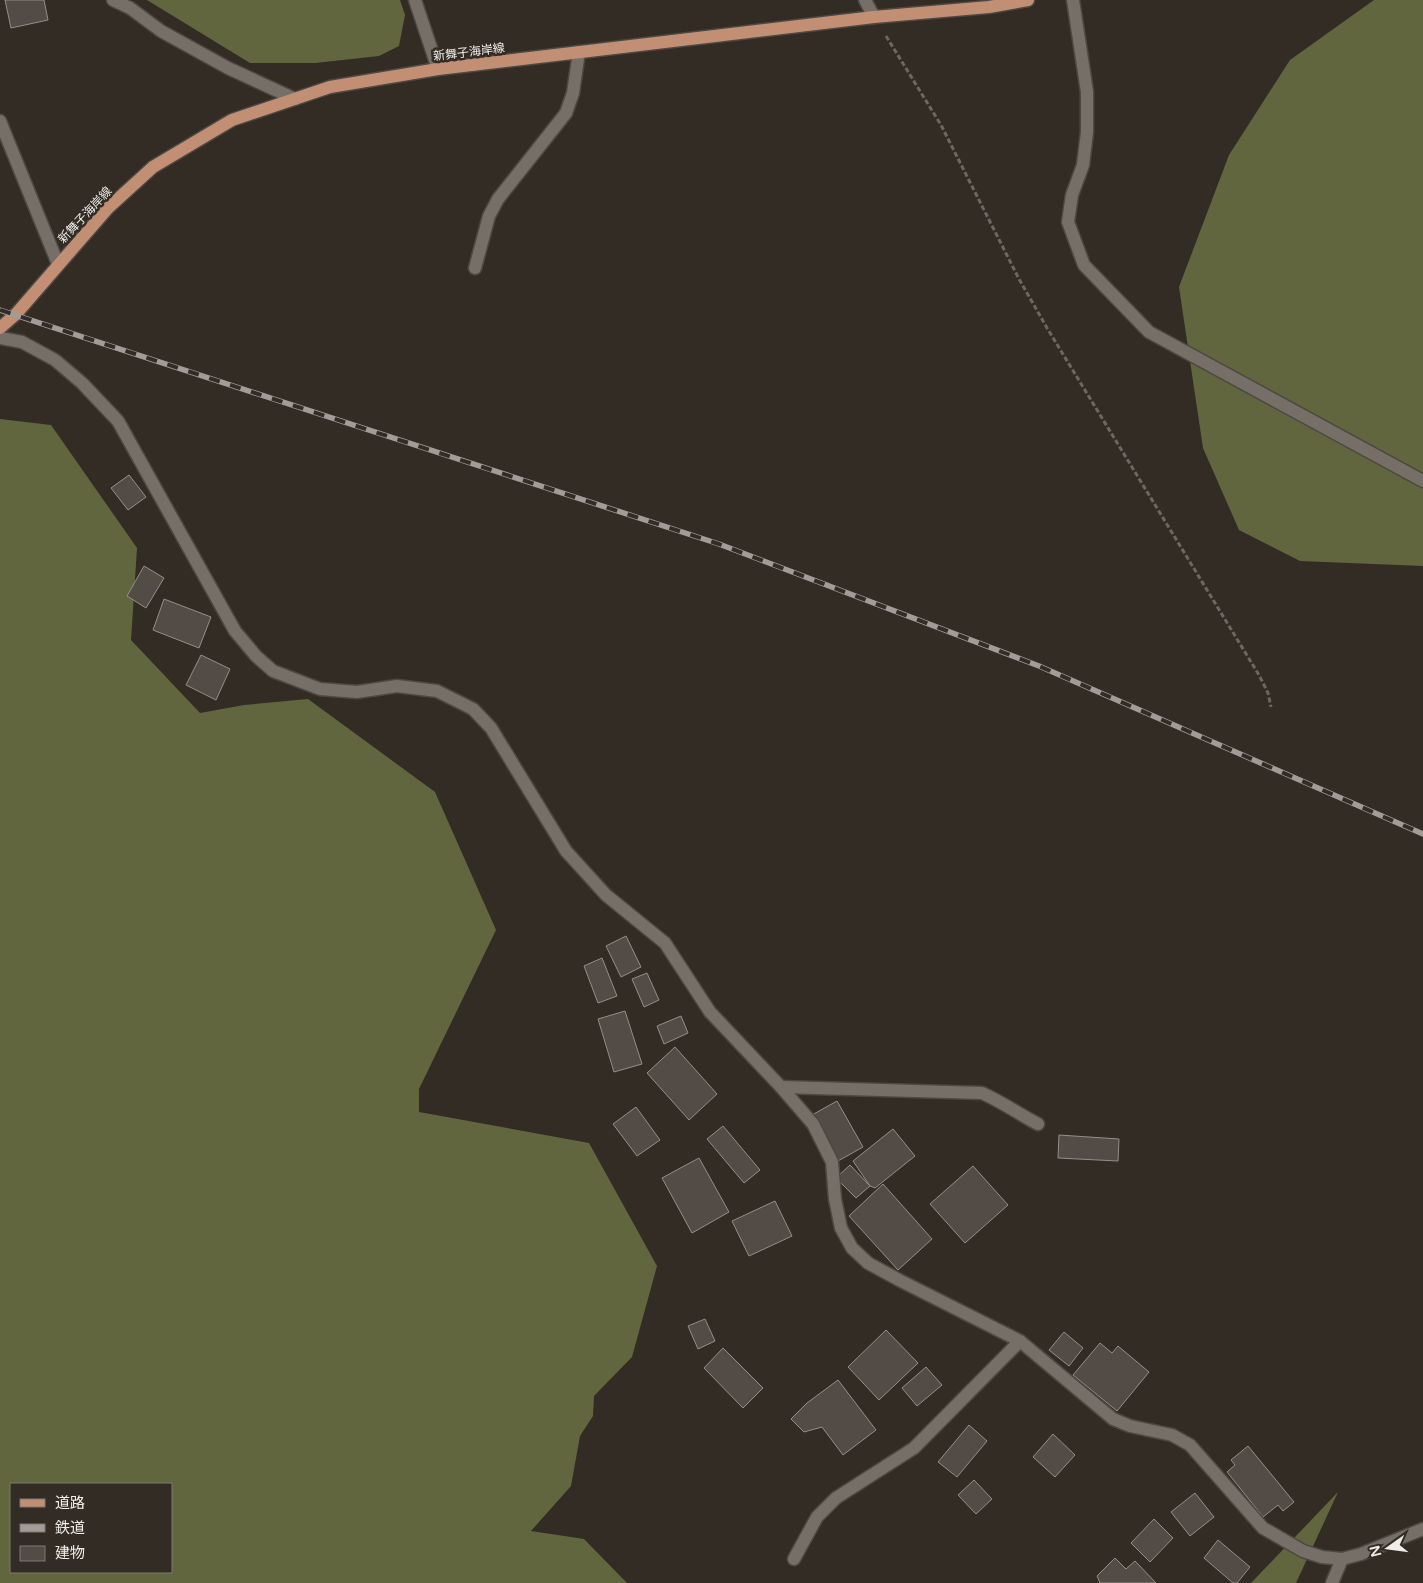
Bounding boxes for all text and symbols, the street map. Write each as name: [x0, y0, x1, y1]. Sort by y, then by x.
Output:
street label: 新舞子海岸線: [432, 41, 506, 63]
street label: 新舞子海岸線: [55, 184, 115, 246]
legend: [10, 1483, 172, 1573]
text: 道路: [55, 1494, 85, 1512]
text: 鉄道: [55, 1519, 85, 1537]
north arrow: [1363, 1523, 1413, 1573]
text: 建物: [55, 1544, 85, 1562]
text: N: [1366, 1544, 1385, 1559]

